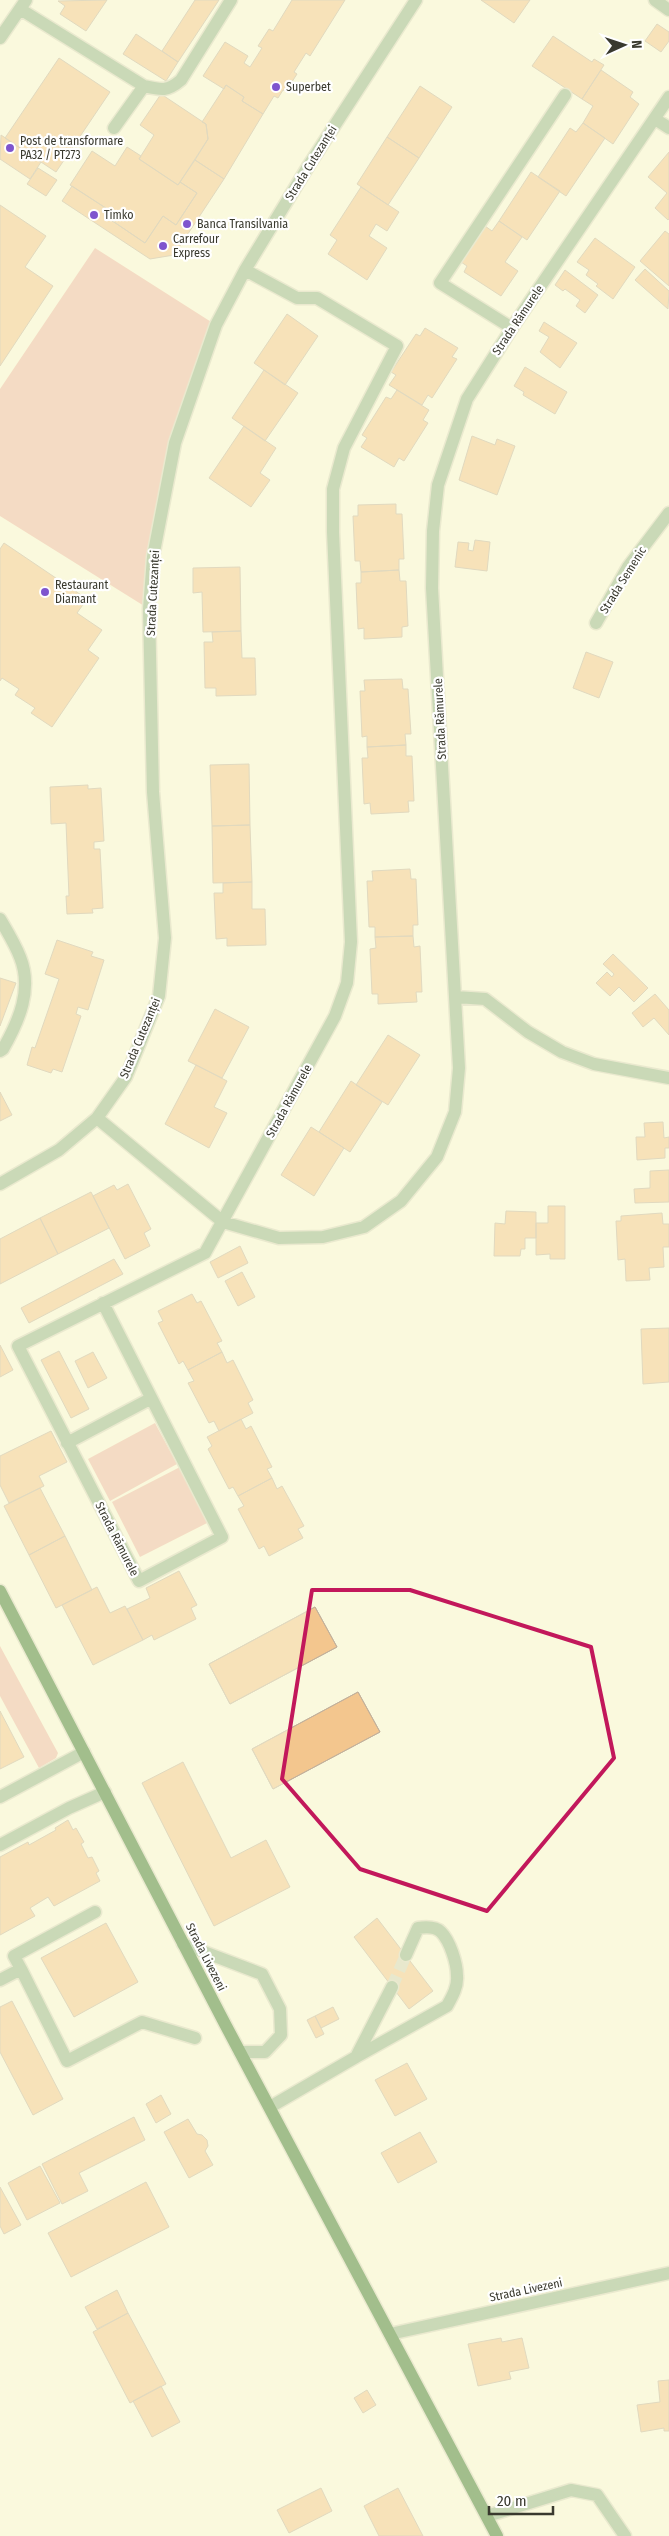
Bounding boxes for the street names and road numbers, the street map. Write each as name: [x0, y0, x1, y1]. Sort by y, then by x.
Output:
street label: Strada Cutezanței: [282, 123, 341, 204]
street label: Strada Rămurele: [489, 282, 547, 358]
street label: Strada Semenic: [597, 544, 649, 616]
street label: Strada Cutezanței: [144, 550, 163, 636]
street label: Strada Rămurele: [431, 678, 449, 760]
street label: Strada Cutezanței: [117, 996, 164, 1081]
street label: Strada Rămurele: [263, 1062, 315, 1140]
street label: Strada Rămurele: [92, 1500, 142, 1578]
street label: Strada Livezeni: [183, 1921, 229, 1993]
street label: Strada Livezeni: [488, 2275, 564, 2305]

